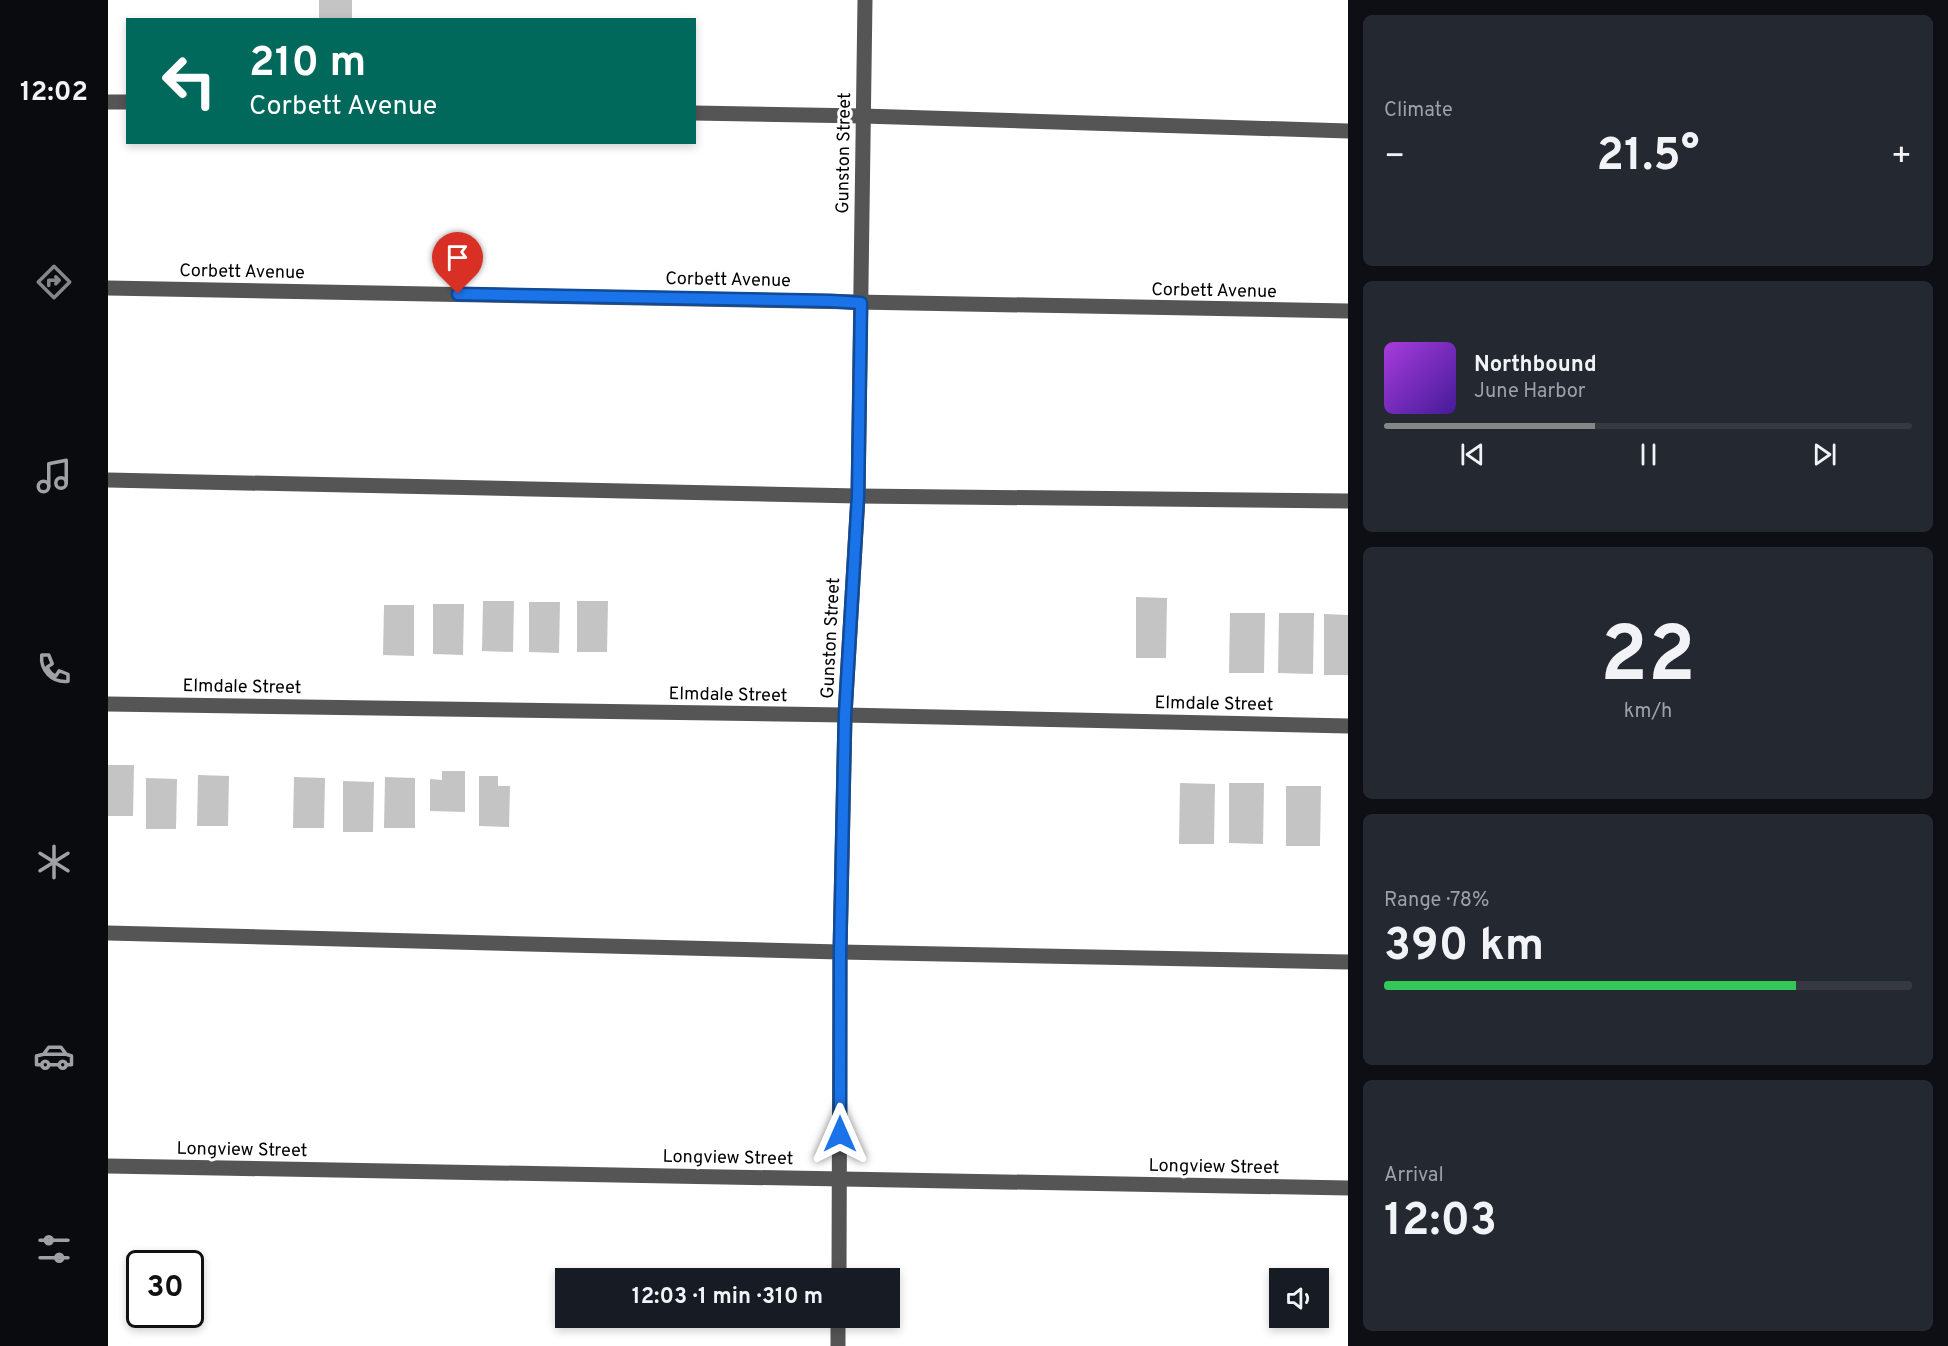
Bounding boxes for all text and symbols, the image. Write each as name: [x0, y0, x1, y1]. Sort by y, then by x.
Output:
text: 210 m: [249, 38, 366, 91]
icon: left: [150, 42, 228, 120]
text: 12:02: [20, 76, 88, 110]
text: Corbett Avenue: [249, 90, 437, 124]
street label: Gunston Street: [832, 92, 857, 214]
text: Climate: [1384, 98, 1453, 124]
text: 21.5°: [1597, 129, 1699, 186]
text: −: [1384, 137, 1405, 179]
text: +: [1891, 137, 1912, 179]
pin: [432, 232, 483, 294]
icon: arrive: [441, 241, 474, 274]
street label: Corbett Avenue: [179, 260, 305, 285]
icon: directions: [33, 261, 75, 303]
street label: Corbett Avenue: [665, 268, 791, 293]
street label: Corbett Avenue: [1151, 279, 1277, 304]
text: Northbound: [1474, 352, 1597, 379]
text: June Harbor: [1474, 379, 1586, 405]
icon: previous: [1456, 438, 1489, 471]
icon: pause: [1632, 438, 1665, 471]
icon: next: [1808, 438, 1841, 471]
icon: music: [33, 455, 75, 497]
street label: Gunston Street: [817, 577, 846, 699]
text: 22: [1600, 610, 1696, 709]
icon: phone: [33, 648, 75, 690]
street label: Elmdale Street: [182, 675, 302, 700]
street label: Elmdale Street: [668, 683, 788, 708]
street label: Elmdale Street: [1154, 692, 1274, 717]
text: km/h: [1624, 699, 1672, 725]
icon: climate: [33, 841, 75, 883]
text: Range · 78%: [1384, 888, 1489, 914]
text: 390 km: [1384, 919, 1544, 976]
icon: car: [33, 1035, 75, 1077]
position arrow: [808, 1102, 872, 1166]
street label: Longview Street: [176, 1138, 308, 1163]
street label: Longview Street: [662, 1146, 794, 1171]
street label: Longview Street: [1148, 1155, 1280, 1180]
text: Arrival: [1384, 1163, 1444, 1189]
text: 12:03: [1384, 1194, 1497, 1251]
icon: filters: [33, 1228, 75, 1270]
speed limit sign: 30: [126, 1250, 204, 1328]
map controls: [1269, 1268, 1329, 1328]
button: sound: [1269, 1268, 1329, 1328]
text: 12:03 · 1 min · 310 m: [632, 1284, 823, 1311]

